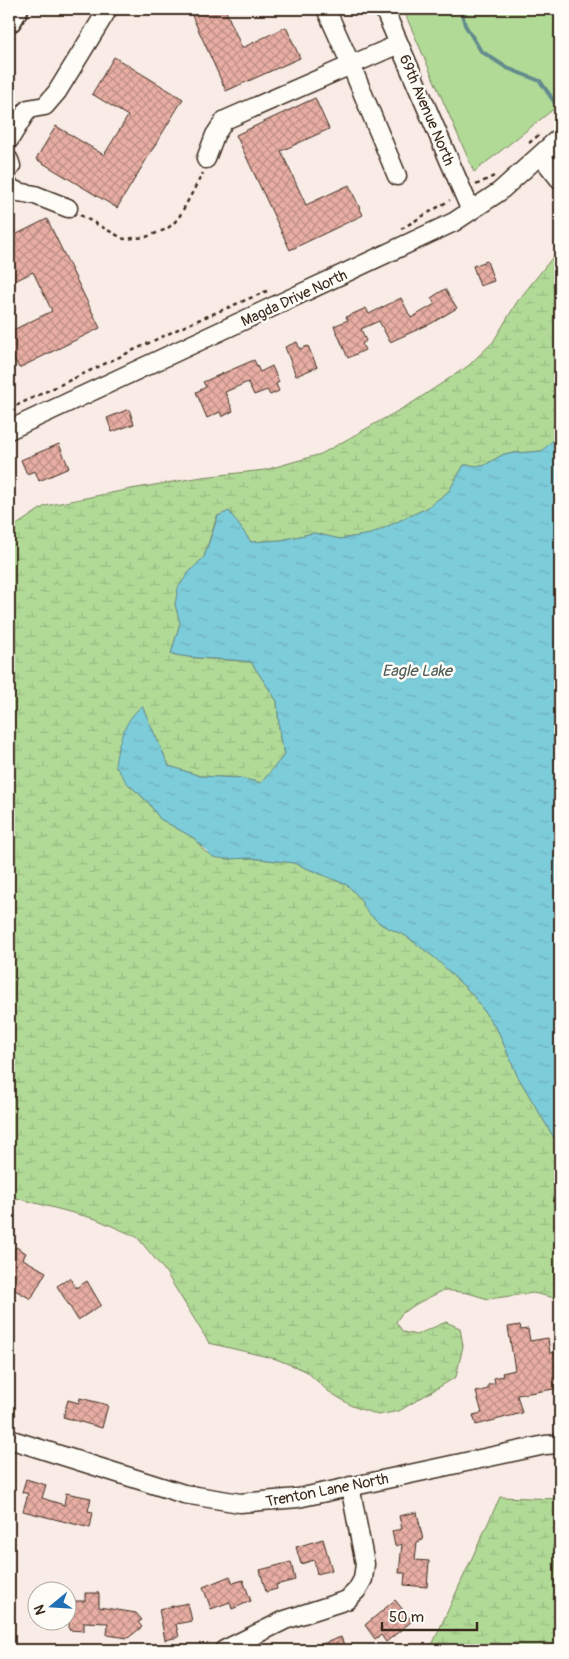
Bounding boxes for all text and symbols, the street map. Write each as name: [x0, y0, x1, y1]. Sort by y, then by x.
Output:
street label: 69th Avenue North: [395, 52, 458, 169]
street label: Magda Drive North: [238, 266, 350, 331]
water label: Eagle Lake: [382, 661, 454, 681]
street label: Trenton Lane North: [264, 1469, 390, 1512]
north arrow: [28, 1582, 78, 1632]
scale bar: [382, 1599, 476, 1631]
text: N: [31, 1603, 50, 1617]
text: 50 m: [389, 1608, 424, 1627]

